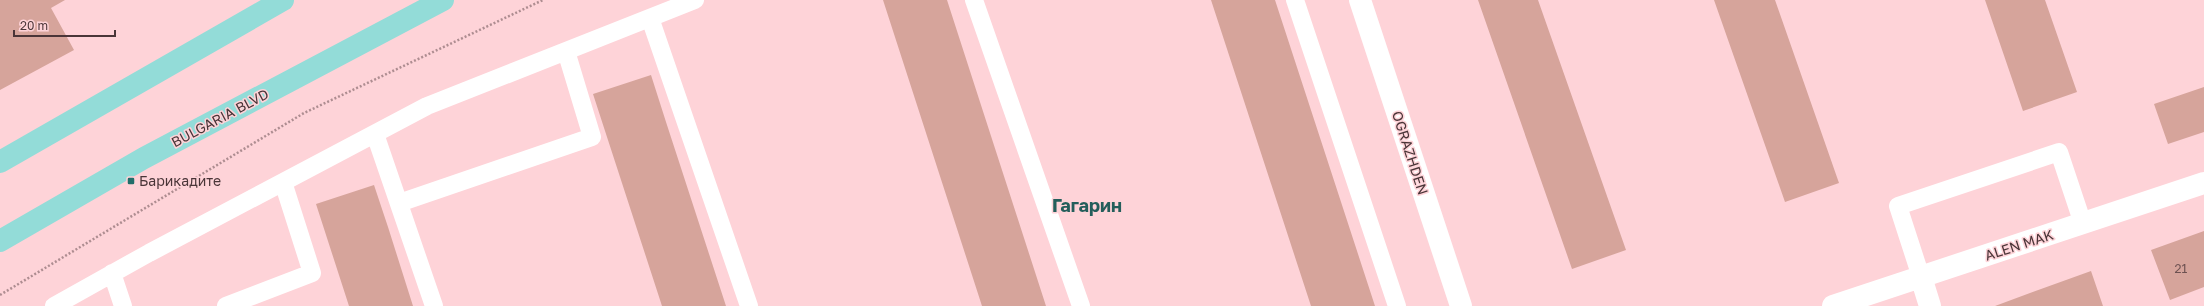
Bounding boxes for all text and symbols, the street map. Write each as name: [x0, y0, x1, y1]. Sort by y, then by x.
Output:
scale bar: [14, 12, 115, 38]
text: 20 m: [20, 18, 48, 33]
street label: BULGARIA BLVD: [168, 85, 271, 150]
street label: OGRAZHDEN: [1389, 109, 1432, 197]
place label: Барикадите: [139, 172, 221, 189]
marker: Барикадите: [126, 176, 136, 186]
district label: Гагарин: [1052, 194, 1122, 216]
street label: ALEN MAK: [1982, 225, 2056, 264]
house number: 21: [2175, 261, 2188, 276]

